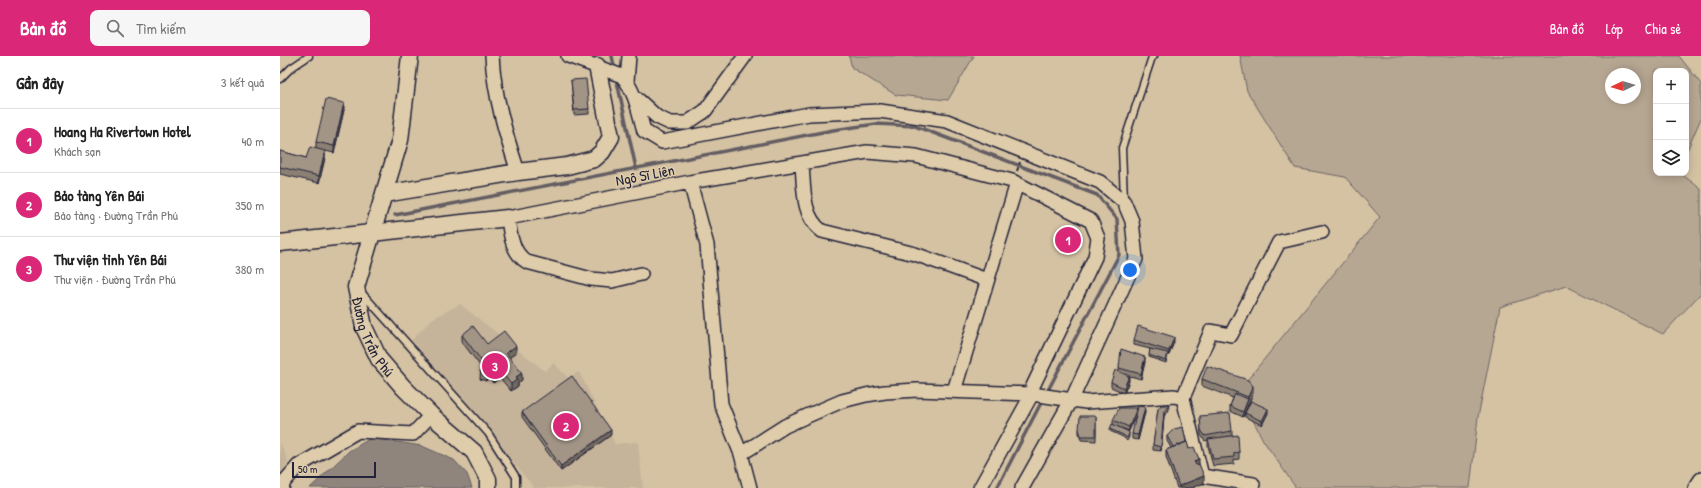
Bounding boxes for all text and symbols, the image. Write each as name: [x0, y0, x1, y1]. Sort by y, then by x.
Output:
search box: [90, 10, 370, 46]
text: Bản đồ: [20, 15, 66, 41]
icon: search: [104, 17, 126, 39]
text: Tìm kiếm: [136, 18, 186, 39]
text: Bản đồ: [1550, 19, 1584, 38]
text: Lớp: [1606, 19, 1623, 38]
text: Chia sẻ: [1645, 19, 1681, 38]
north arrow: [1605, 68, 1641, 104]
map controls: [1653, 68, 1689, 176]
button: +: [1653, 68, 1689, 104]
text: Gần đây: [16, 71, 64, 94]
text: 3 kết quả: [221, 73, 264, 91]
button: −: [1653, 104, 1689, 140]
text: Hoang Ha Rivertown Hotel: [54, 121, 191, 142]
text: 1: [27, 132, 31, 150]
text: 40 m: [241, 132, 264, 150]
button: layers: [1653, 140, 1689, 176]
text: Khách sạn: [54, 142, 101, 160]
street label: Ngô Sĩ Liên: [614, 159, 676, 191]
text: Bảo tàng Yên Bái: [54, 185, 145, 206]
text: 2: [26, 196, 32, 214]
text: 350 m: [235, 196, 264, 214]
text: Bảo tàng · Đường Trần Phú: [54, 206, 178, 224]
pin: 1: [1055, 225, 1081, 255]
text: Thư viện tỉnh Yên Bái: [54, 249, 167, 270]
text: 3: [26, 260, 32, 278]
text: 380 m: [235, 260, 264, 278]
your location: [1120, 260, 1140, 280]
text: Thư viện · Đường Trần Phú: [54, 270, 176, 288]
street label: Đường Trần Phú: [348, 295, 400, 381]
pin: 3: [482, 351, 508, 381]
pin: 2: [553, 411, 579, 441]
scale bar: [292, 460, 376, 479]
text: 50 m: [298, 462, 318, 476]

